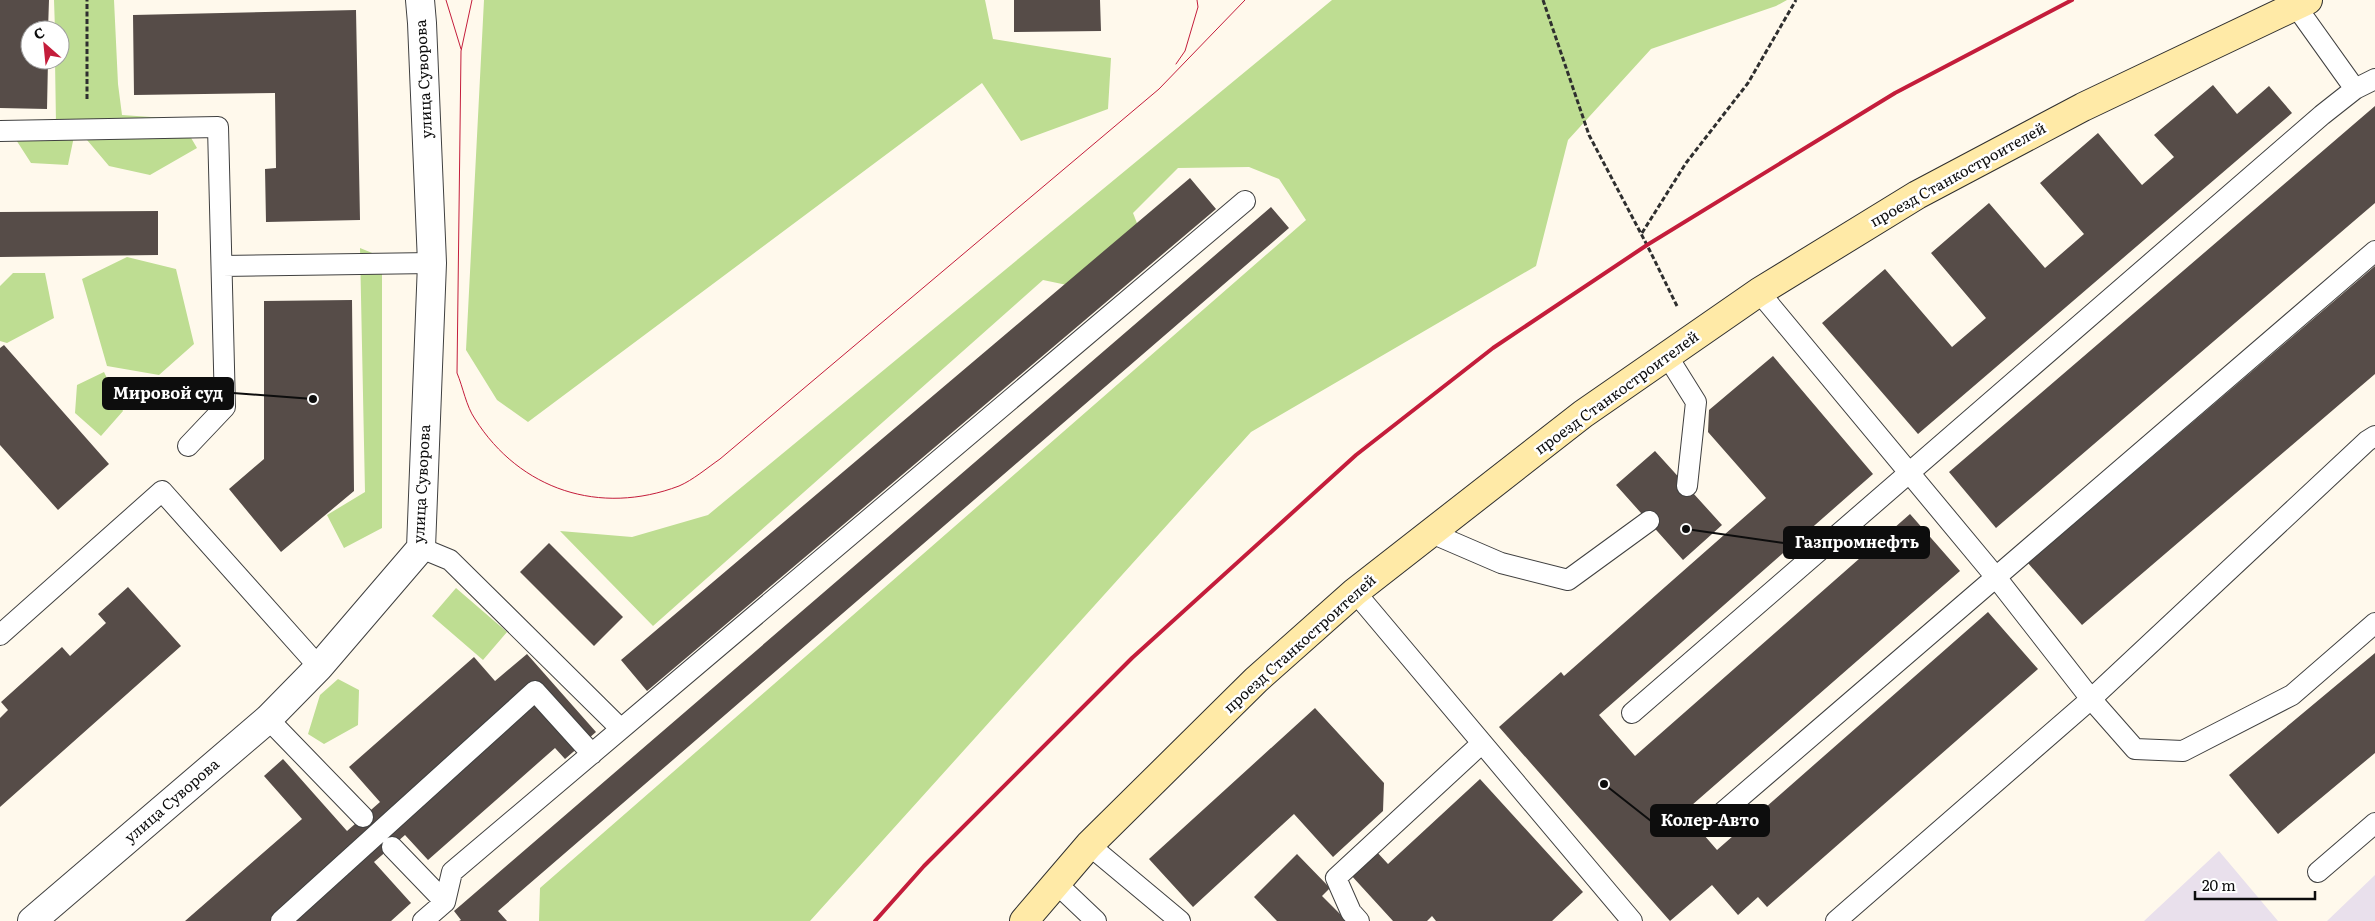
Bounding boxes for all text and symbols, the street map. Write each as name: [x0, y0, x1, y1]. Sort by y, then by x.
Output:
street label: улица Суворова: [408, 18, 437, 139]
north arrow: [20, 20, 70, 70]
text: С: [30, 21, 48, 44]
street label: проезд Станкостроителей: [1865, 116, 2050, 232]
street label: проезд Станкостроителей: [1529, 324, 1703, 459]
callout: Мировой суд: [103, 378, 233, 409]
text: Мировой суд: [113, 380, 223, 404]
street label: улица Суворова: [406, 423, 435, 544]
callout: Газпромнефть: [1784, 527, 1929, 558]
text: Газпромнефть: [1795, 529, 1919, 553]
street label: проезд Станкостроителей: [1218, 568, 1380, 718]
street label: улица Суворова: [118, 751, 224, 848]
callout: Колер-Авто: [1651, 805, 1769, 836]
text: Колер-Авто: [1661, 807, 1759, 831]
scale bar: [2195, 868, 2315, 900]
text: 20 m: [2202, 873, 2236, 896]

